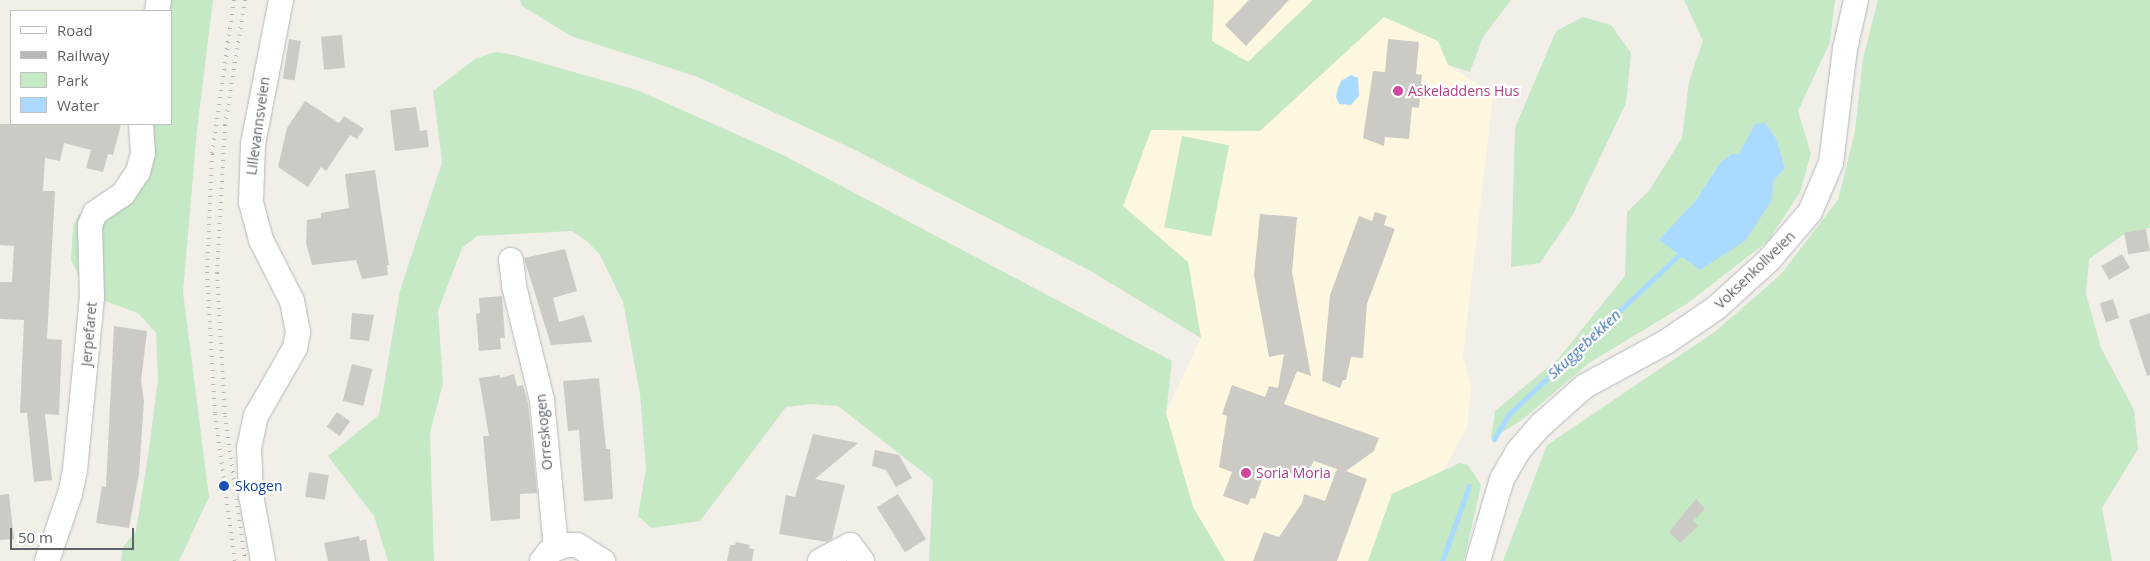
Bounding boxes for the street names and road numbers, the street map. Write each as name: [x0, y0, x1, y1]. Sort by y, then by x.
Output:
street label: Lillevannsveien: [243, 76, 273, 176]
street label: Voksenkollveien: [1711, 228, 1799, 312]
street label: Jerpefaret: [78, 301, 100, 367]
street label: Orreskogen: [532, 393, 556, 471]

